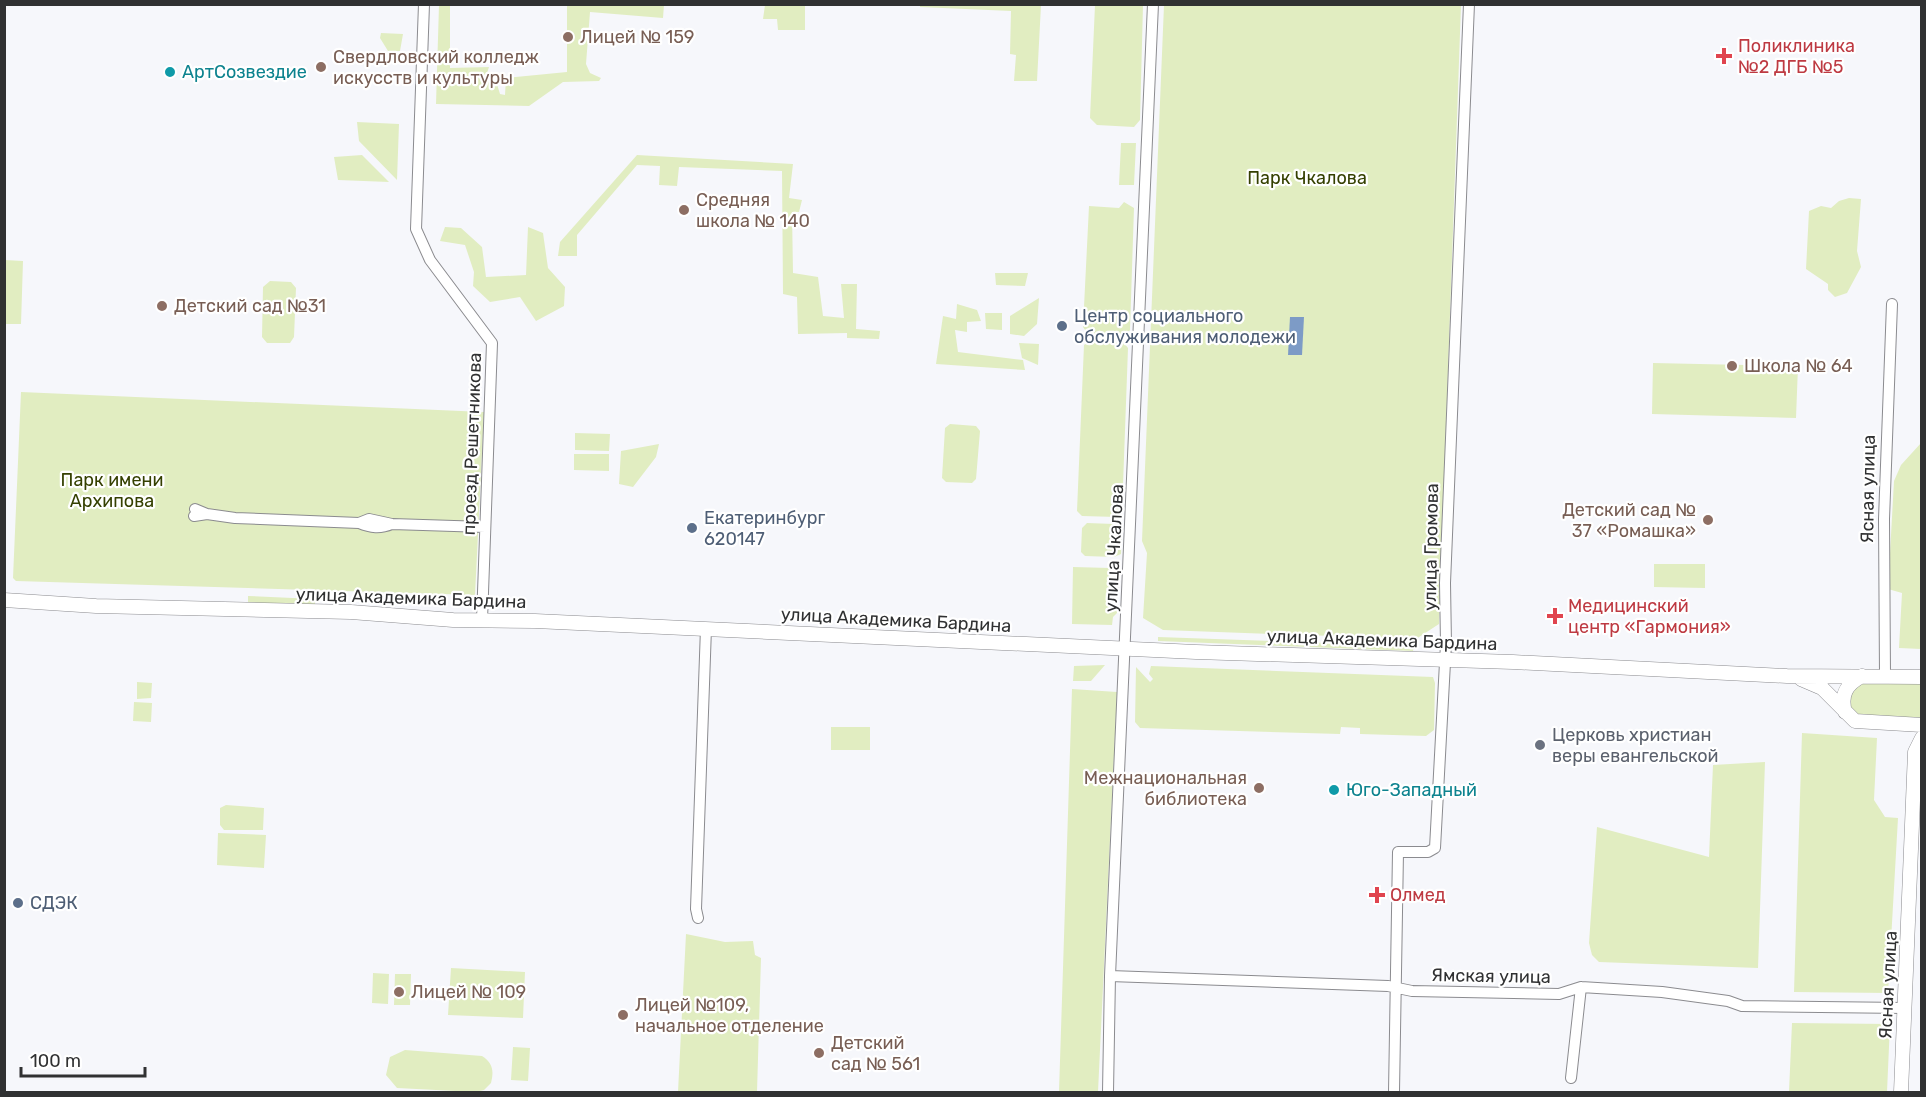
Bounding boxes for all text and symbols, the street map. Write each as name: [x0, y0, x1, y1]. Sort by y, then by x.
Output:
place label: Лицей № 159: [580, 26, 695, 48]
marker: Лицей № 159: [561, 30, 575, 44]
place label: Поликлиника №2 ДГБ №5: [1738, 35, 1855, 78]
place label: Свердловский колледж искусств и культуры: [333, 46, 539, 89]
marker: Поликлиника №2 ДГБ №5: [1715, 47, 1733, 65]
marker: Свердловский колледж искусств и культуры: [314, 60, 328, 74]
place label: АртСозвездие: [182, 61, 307, 83]
marker: АртСозвездие: [163, 65, 177, 79]
park label: Парк Чкалова: [1247, 167, 1367, 189]
place label: Средняя школа № 140: [696, 189, 810, 232]
marker: Средняя школа № 140: [677, 203, 691, 217]
place label: Детский сад №31: [174, 295, 326, 317]
marker: Детский сад №31: [155, 299, 169, 313]
place label: Центр социального обслуживания молодежи: [1074, 305, 1296, 348]
marker: Центр социального обслуживания молодежи: [1055, 319, 1069, 333]
street label: проезд Решетникова: [458, 352, 486, 536]
place label: Школа № 64: [1744, 355, 1853, 377]
marker: Школа № 64: [1725, 359, 1739, 373]
street label: Ясная улица: [1856, 434, 1880, 544]
park label: Парк имени Архипова: [61, 469, 163, 512]
street label: улица Чкалова: [1100, 483, 1128, 613]
street label: улица Громова: [1419, 483, 1443, 611]
place label: Детский сад № 37 «Ромашка»: [1562, 499, 1696, 542]
place label: Екатеринбург 620147: [704, 507, 825, 550]
marker: Детский сад № 37 «Ромашка»: [1701, 513, 1715, 527]
marker: Екатеринбург 620147: [685, 521, 699, 535]
street label: улица Академика Бардина: [295, 583, 527, 613]
place label: Медицинский центр «Гармония»: [1568, 595, 1731, 638]
street label: улица Академика Бардина: [780, 603, 1012, 637]
marker: Медицинский центр «Гармония»: [1546, 607, 1564, 625]
street label: улица Академика Бардина: [1266, 625, 1498, 655]
place label: Церковь христиан веры евангельской: [1552, 724, 1719, 767]
marker: Церковь христиан веры евангельской: [1533, 738, 1547, 752]
place label: Межнациональная библиотека: [1084, 767, 1247, 810]
place label: Юго-Западный: [1346, 779, 1477, 801]
marker: Межнациональная библиотека: [1252, 781, 1266, 795]
marker: Юго-Западный: [1327, 783, 1341, 797]
place label: Олмед: [1390, 884, 1446, 906]
marker: Олмед: [1368, 886, 1386, 904]
place label: СДЭК: [30, 892, 78, 914]
marker: СДЭК: [11, 896, 25, 910]
street label: Ясная улица: [1874, 930, 1902, 1040]
street label: Ямская улица: [1431, 964, 1551, 988]
place label: Лицей № 109: [411, 981, 526, 1003]
marker: Лицей № 109: [392, 985, 406, 999]
place label: Лицей №109, начальное отделение: [635, 994, 824, 1037]
marker: Лицей №109, начальное отделение: [616, 1008, 630, 1022]
place label: Детский сад № 561: [831, 1032, 920, 1075]
scale bar: [21, 1040, 146, 1078]
marker: Детский сад № 561: [812, 1046, 826, 1060]
text: 100 m: [30, 1050, 81, 1072]

